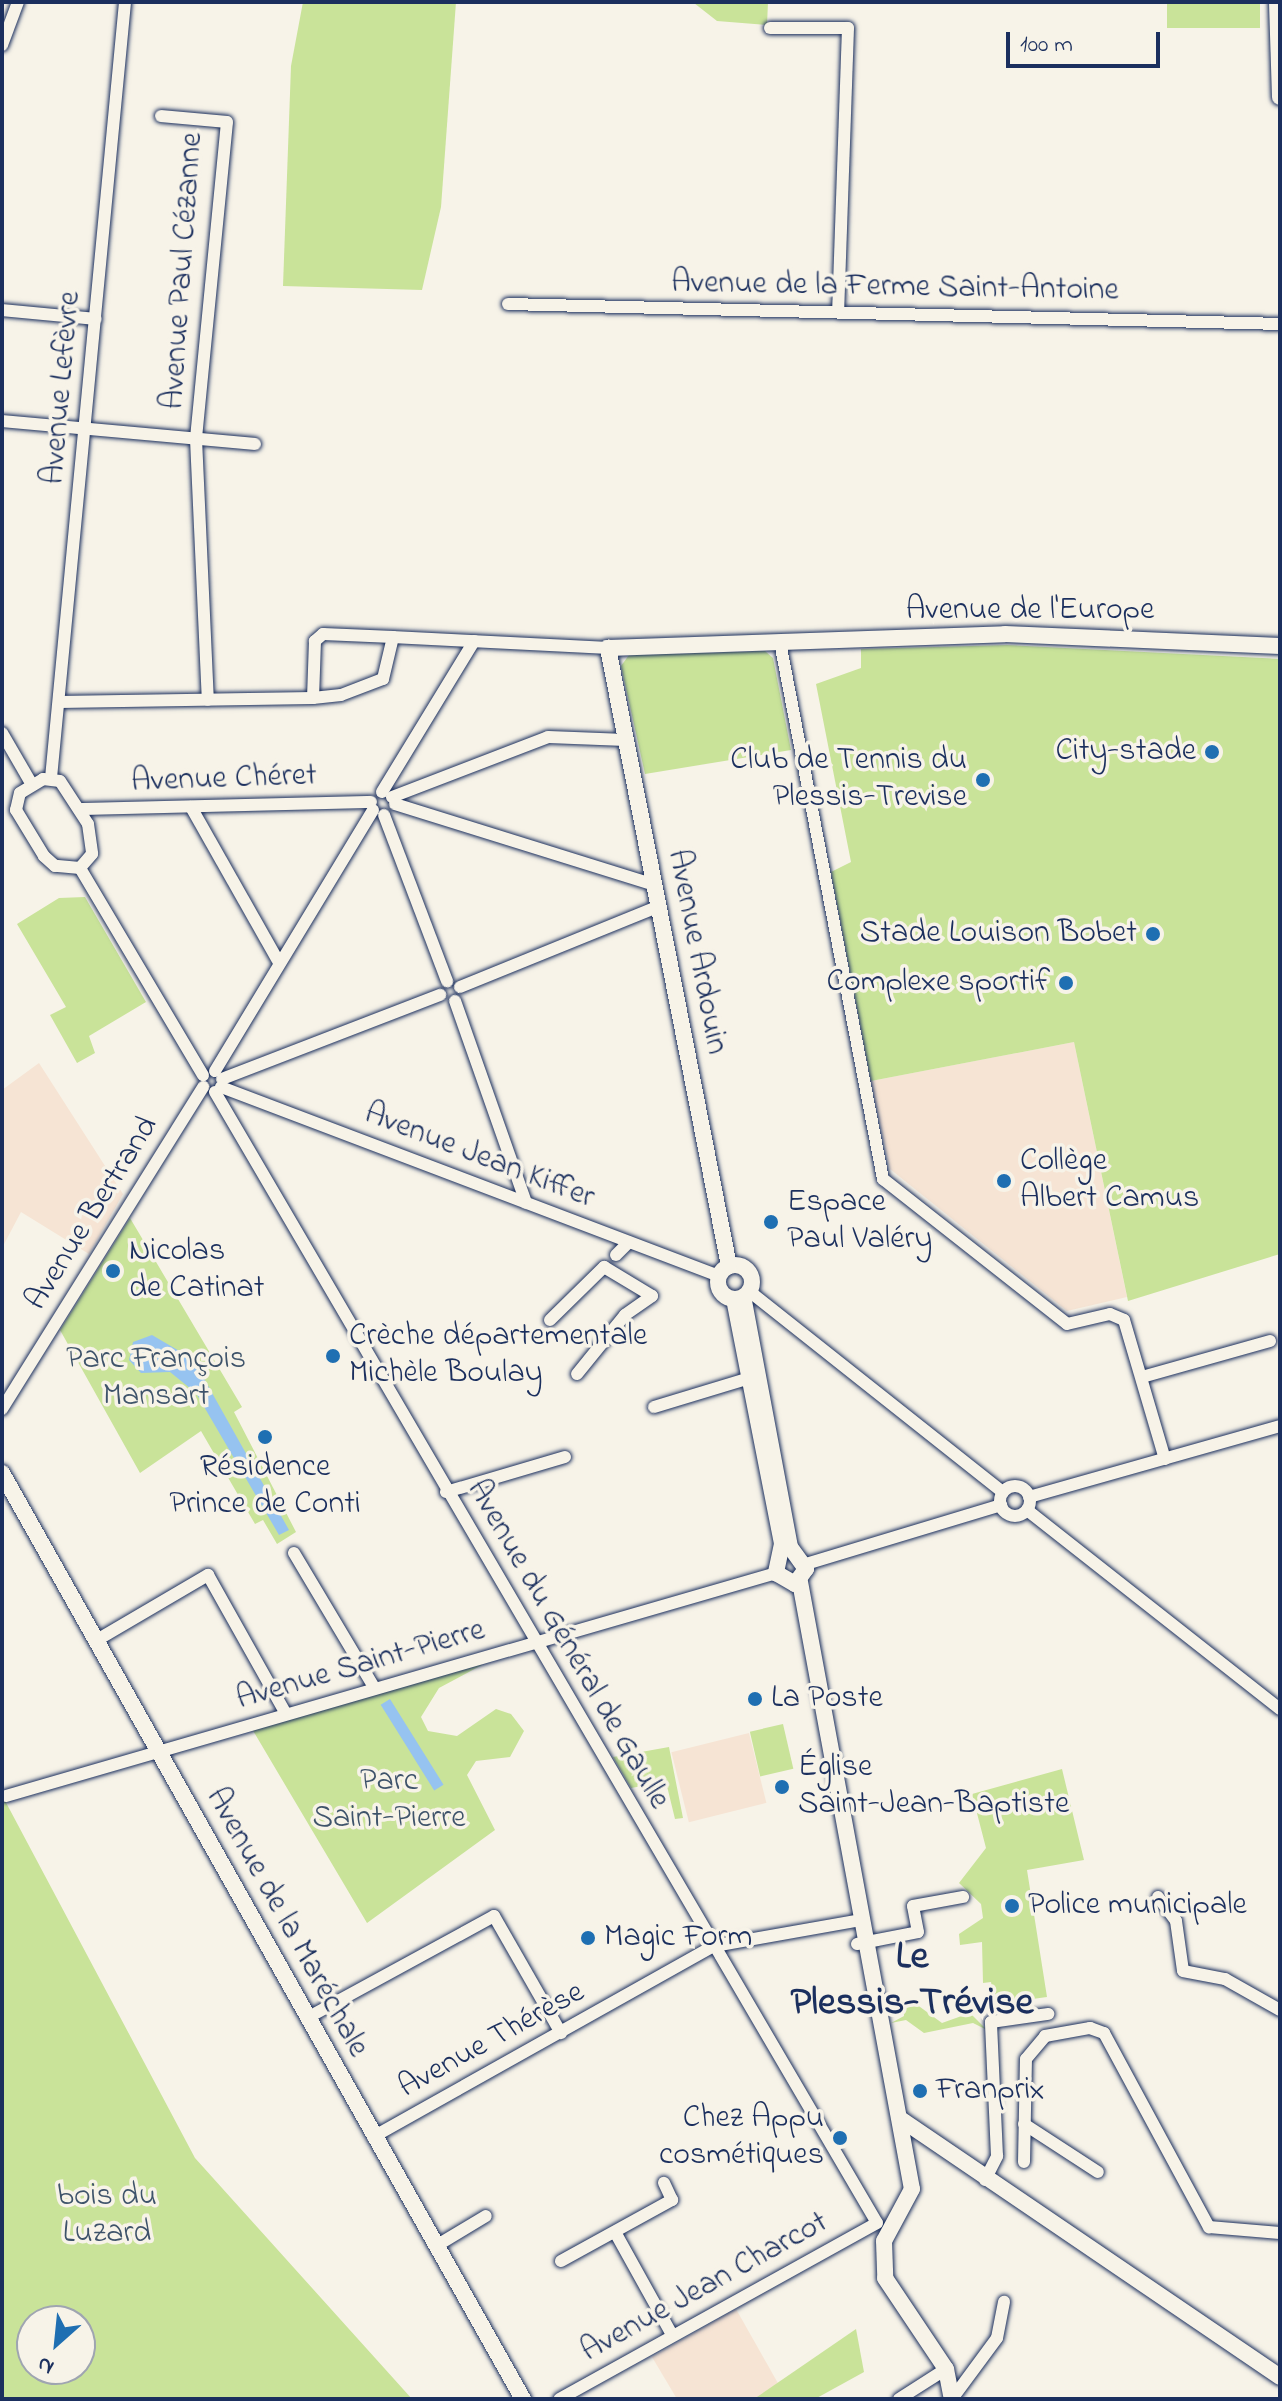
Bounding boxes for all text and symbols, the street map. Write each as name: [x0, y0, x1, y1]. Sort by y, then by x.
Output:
scale bar: [1010, 16, 1164, 66]
text: 100 m: [1020, 28, 1073, 63]
street label: Avenue Paul Cézanne: [155, 131, 213, 411]
street label: Avenue de la Ferme Saint-Antoine: [671, 265, 1119, 311]
street label: Avenue Lefèvre: [35, 290, 91, 486]
street label: Avenue de l'Europe: [906, 592, 1154, 630]
place label: City-stade: [1055, 733, 1196, 771]
place label: Club de Tennis du Plessis-Trevise: [730, 743, 967, 818]
marker: City-stade: [1203, 743, 1221, 761]
street label: Avenue Chéret: [130, 758, 318, 802]
marker: Club de Tennis du Plessis-Trevise: [974, 771, 992, 789]
street label: Avenue Ardouin: [657, 846, 735, 1058]
place label: Stade Louison Bobet: [860, 915, 1137, 953]
marker: Stade Louison Bobet: [1144, 925, 1162, 943]
place label: Complexe sportif: [827, 964, 1050, 1002]
marker: Complexe sportif: [1057, 974, 1075, 992]
street label: Avenue Jean Kiffer: [359, 1095, 599, 1219]
street label: Avenue Bertrand: [18, 1110, 168, 1318]
place label: Collège Albert Camus: [1020, 1144, 1199, 1219]
marker: Collège Albert Camus: [995, 1172, 1013, 1190]
place label: Espace Paul Valéry: [787, 1185, 932, 1260]
marker: Espace Paul Valéry: [762, 1213, 780, 1231]
place label: Nicolas de Catinat: [129, 1234, 264, 1309]
marker: Nicolas de Catinat: [104, 1262, 122, 1280]
place label: Crèche départementale Michèle Boulay: [349, 1319, 647, 1394]
park label: Parc François Mansart: [66, 1342, 246, 1417]
marker: Crèche départementale Michèle Boulay: [324, 1347, 342, 1365]
marker: Résidence Prince de Conti: [256, 1428, 274, 1446]
place label: Résidence Prince de Conti: [169, 1450, 361, 1525]
street label: Avenue du Général de Gaulle: [457, 1473, 677, 1817]
street label: Avenue Saint-Pierre: [232, 1612, 490, 1720]
place label: La Poste: [771, 1680, 883, 1718]
marker: La Poste: [746, 1690, 764, 1708]
place label: Église Saint-Jean-Baptiste: [798, 1750, 1069, 1825]
park label: Parc Saint-Pierre: [313, 1764, 465, 1839]
marker: Église Saint-Jean-Baptiste: [773, 1778, 791, 1796]
street label: Avenue de la Maréchale: [196, 1782, 376, 2064]
place label: Police municipale: [1028, 1887, 1247, 1925]
marker: Police municipale: [1003, 1897, 1021, 1915]
place label: Magic Form: [604, 1919, 752, 1957]
marker: Magic Form: [579, 1929, 597, 1947]
district label: Le Plessis-Trévise: [791, 1934, 1033, 2028]
street label: Avenue Thérèse: [392, 1974, 592, 2108]
place label: Franprix: [936, 2072, 1045, 2110]
marker: Franprix: [911, 2082, 929, 2100]
place label: Chez Appu cosmétiques: [659, 2101, 824, 2176]
marker: Chez Appu cosmétiques: [831, 2129, 849, 2147]
park label: bois du Luzard: [57, 2179, 157, 2254]
street label: Avenue Jean Charcot: [575, 2204, 835, 2372]
north arrow: [16, 2305, 96, 2385]
text: N: [32, 2347, 60, 2382]

